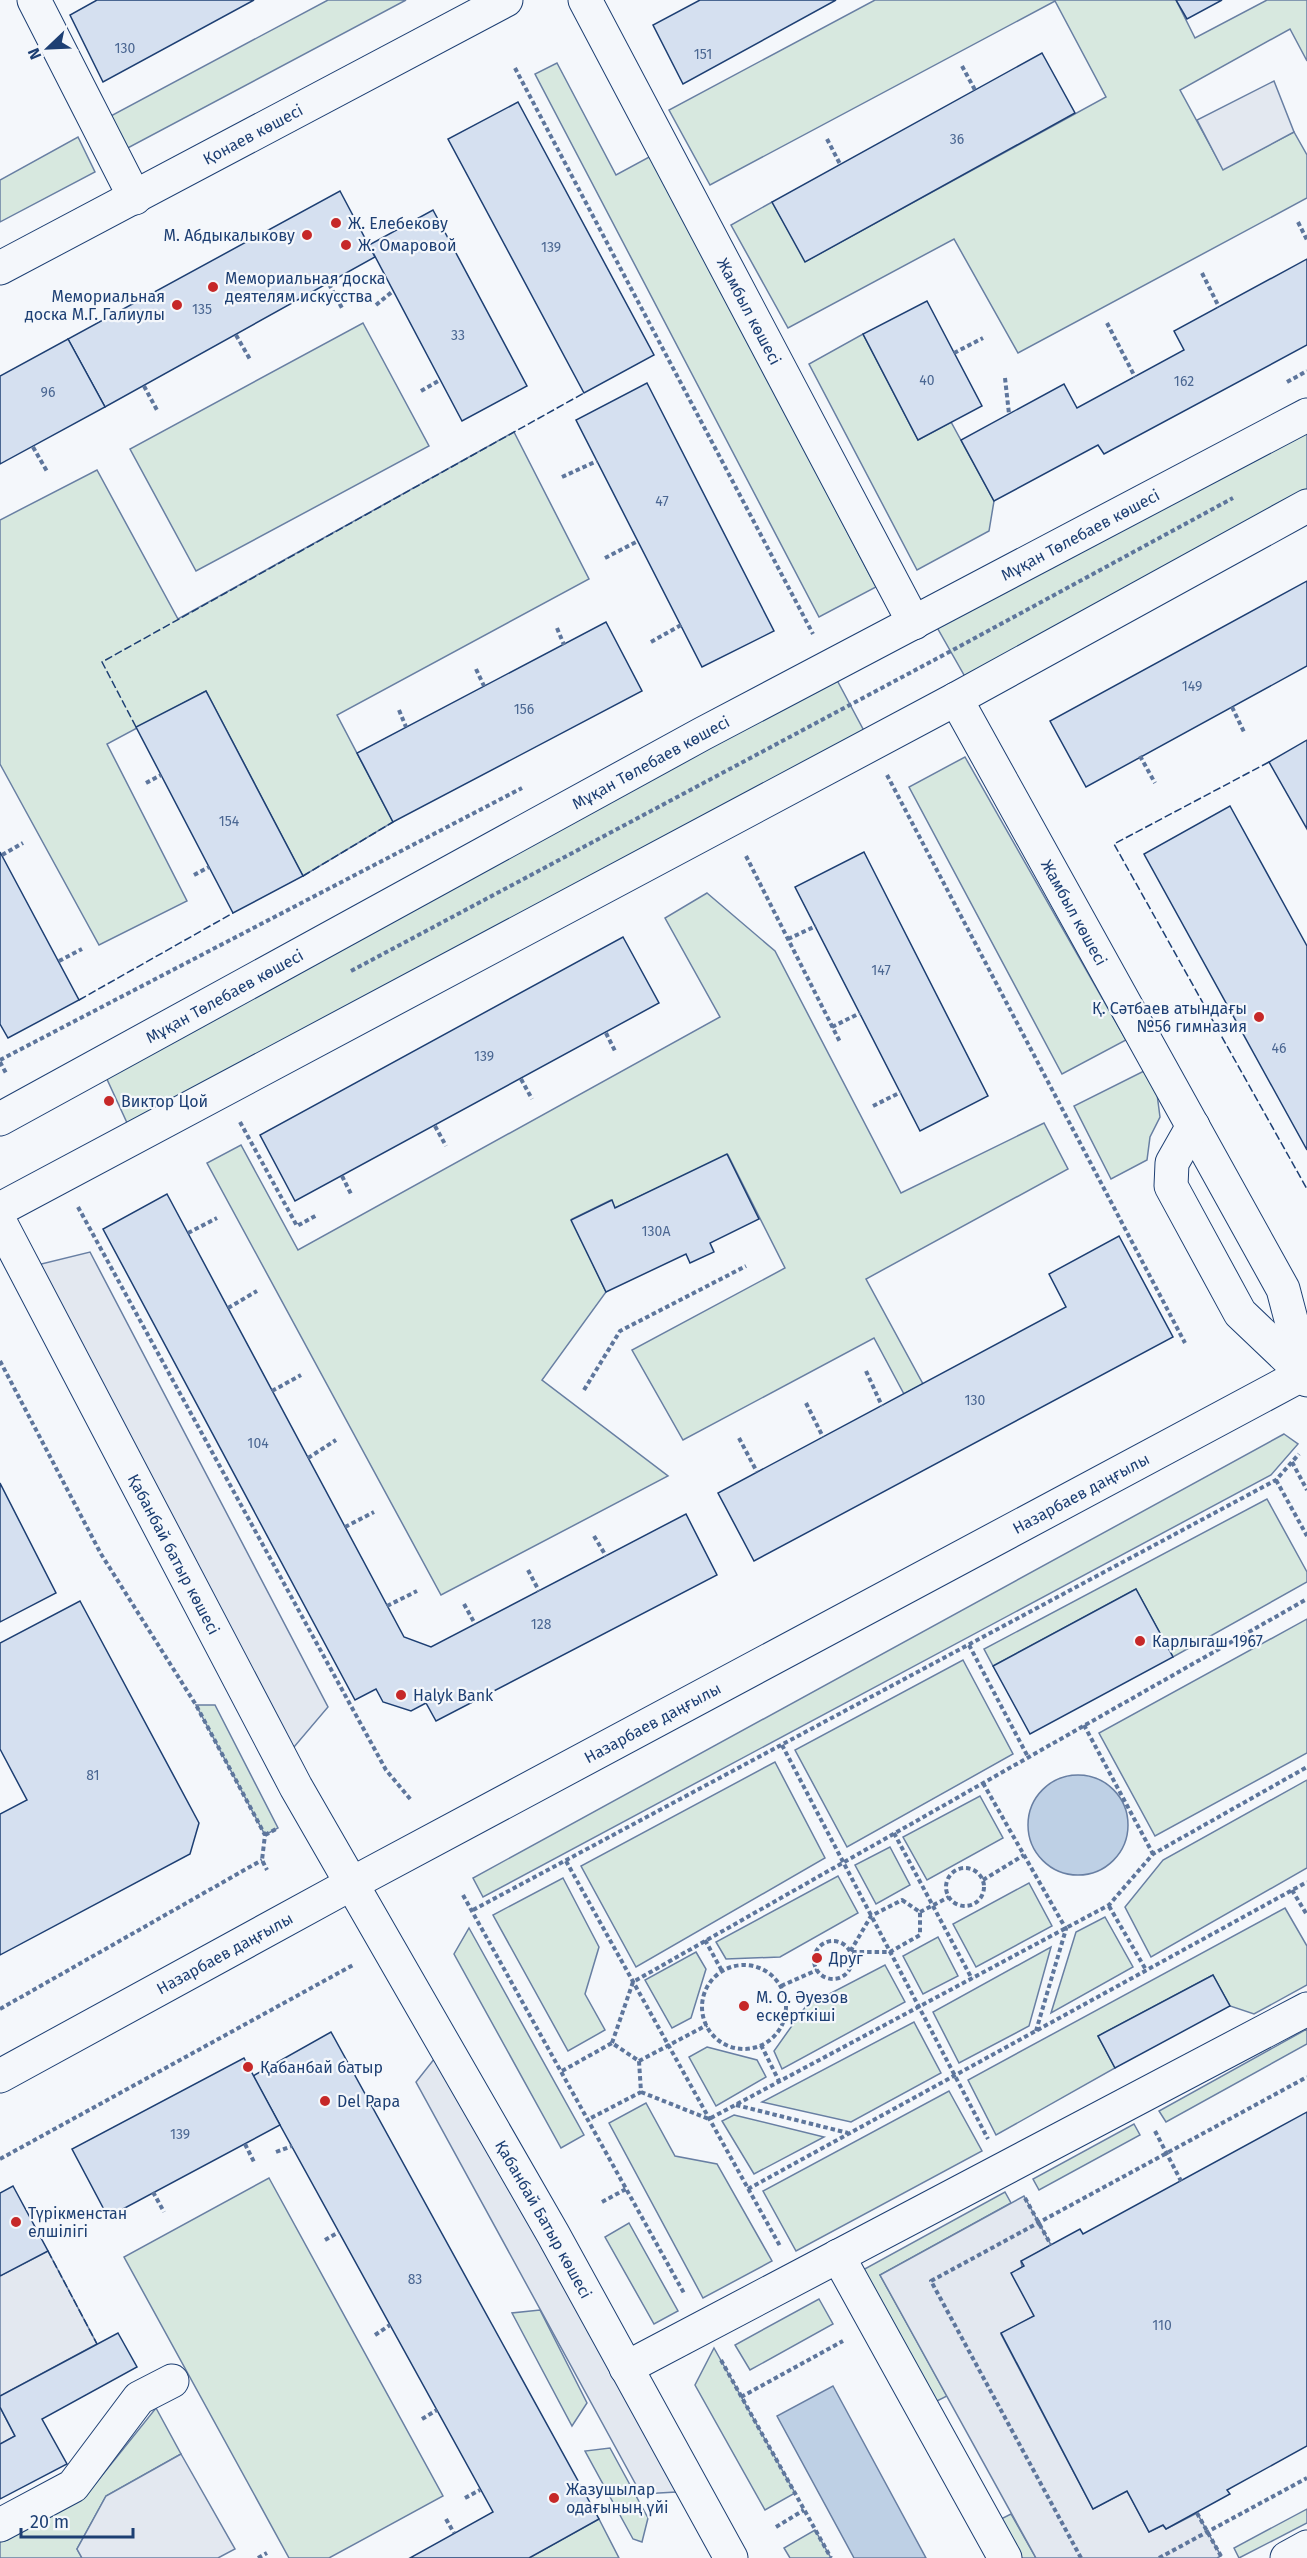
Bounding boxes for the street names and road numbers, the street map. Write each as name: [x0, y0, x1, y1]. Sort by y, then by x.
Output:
street label: Қонаев көшесі: [200, 100, 306, 169]
street label: Жамбыл көшесі: [713, 255, 785, 368]
street label: Мұқан Төлебаев көшесі: [998, 485, 1163, 585]
street label: Мұқан Төлебаев көшесі: [569, 712, 733, 813]
street label: Жамбыл көшесі: [1037, 856, 1111, 969]
street label: Мұқан Төлебаев көшесі: [143, 946, 307, 1047]
street label: Назарбаев даңғылы: [1009, 1449, 1153, 1538]
street label: Қабанбай батыр көшесі: [124, 1471, 223, 1638]
street label: Назарбаев даңғылы: [581, 1679, 724, 1767]
street label: Назарбаев даңғылы: [153, 1909, 296, 1999]
street label: Қабанбай Батыр көшесі: [491, 2137, 596, 2302]

